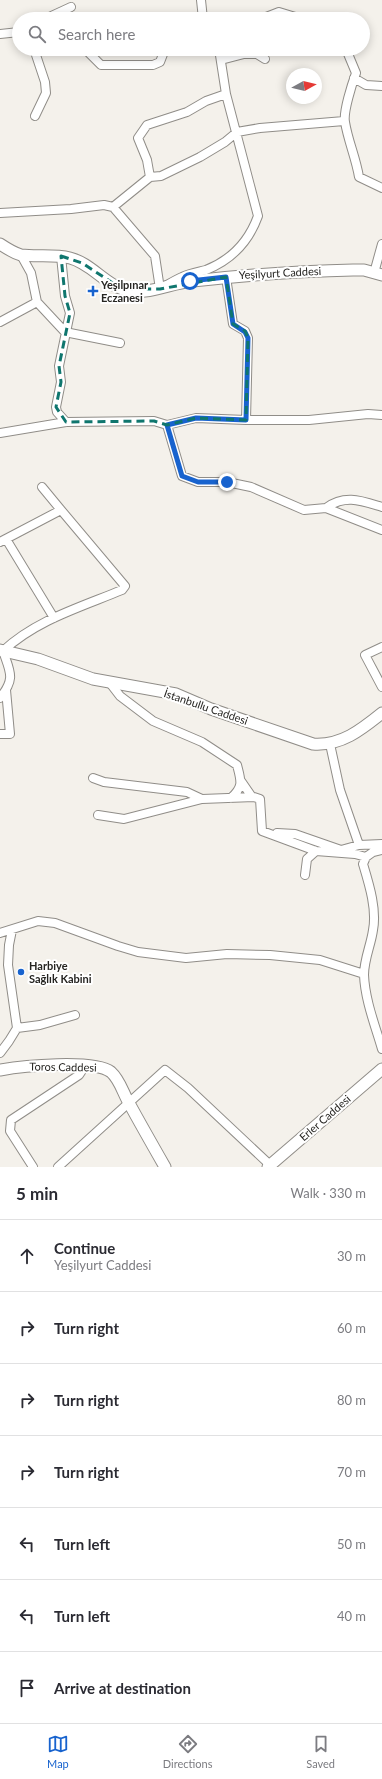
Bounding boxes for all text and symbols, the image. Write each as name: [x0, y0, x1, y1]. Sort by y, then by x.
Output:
search box: [12, 12, 370, 56]
icon: search: [26, 23, 48, 45]
text: Search here: [58, 25, 135, 43]
north arrow: [286, 68, 322, 104]
street label: Yeşilyurt Caddesi: [238, 264, 322, 281]
route start: [181, 272, 199, 290]
place label: Yeşilpınar Eczanesi: [100, 278, 149, 304]
marker: Yeşilpınar Eczanesi: [88, 286, 98, 296]
route end: [218, 473, 236, 491]
street label: İstanbullu Caddesi: [162, 686, 250, 727]
place label: Harbiye Sağlık Kabini: [29, 959, 92, 985]
marker: Harbiye Sağlık Kabini: [16, 967, 26, 977]
street label: Toros Caddesi: [29, 1059, 97, 1074]
street label: Erler Caddesi: [296, 1092, 353, 1143]
text: 5 min: [16, 1183, 58, 1204]
text: Walk · 330 m: [290, 1185, 366, 1201]
text: Continue: [54, 1239, 115, 1257]
icon: ahead: [16, 1245, 38, 1267]
text: 30 m: [337, 1248, 366, 1264]
text: Yeşilyurt Caddesi: [54, 1257, 151, 1273]
icon: right: [16, 1317, 38, 1339]
text: Turn right: [54, 1319, 119, 1337]
text: 60 m: [337, 1320, 366, 1336]
icon: right: [16, 1389, 38, 1411]
text: Turn right: [54, 1391, 119, 1409]
text: 80 m: [337, 1392, 366, 1408]
icon: right: [16, 1461, 38, 1483]
text: Turn right: [54, 1463, 119, 1481]
text: 70 m: [337, 1464, 366, 1480]
icon: left: [16, 1533, 38, 1555]
text: Turn left: [54, 1535, 110, 1553]
text: 50 m: [337, 1536, 366, 1552]
icon: left: [16, 1605, 38, 1627]
text: Turn left: [54, 1607, 110, 1625]
text: 40 m: [337, 1608, 366, 1624]
icon: arrive: [16, 1677, 38, 1699]
text: Arrive at destination: [54, 1679, 191, 1697]
tab: Map: [47, 1733, 69, 1770]
tab: Directions: [163, 1733, 212, 1770]
tab: Saved: [306, 1733, 335, 1770]

